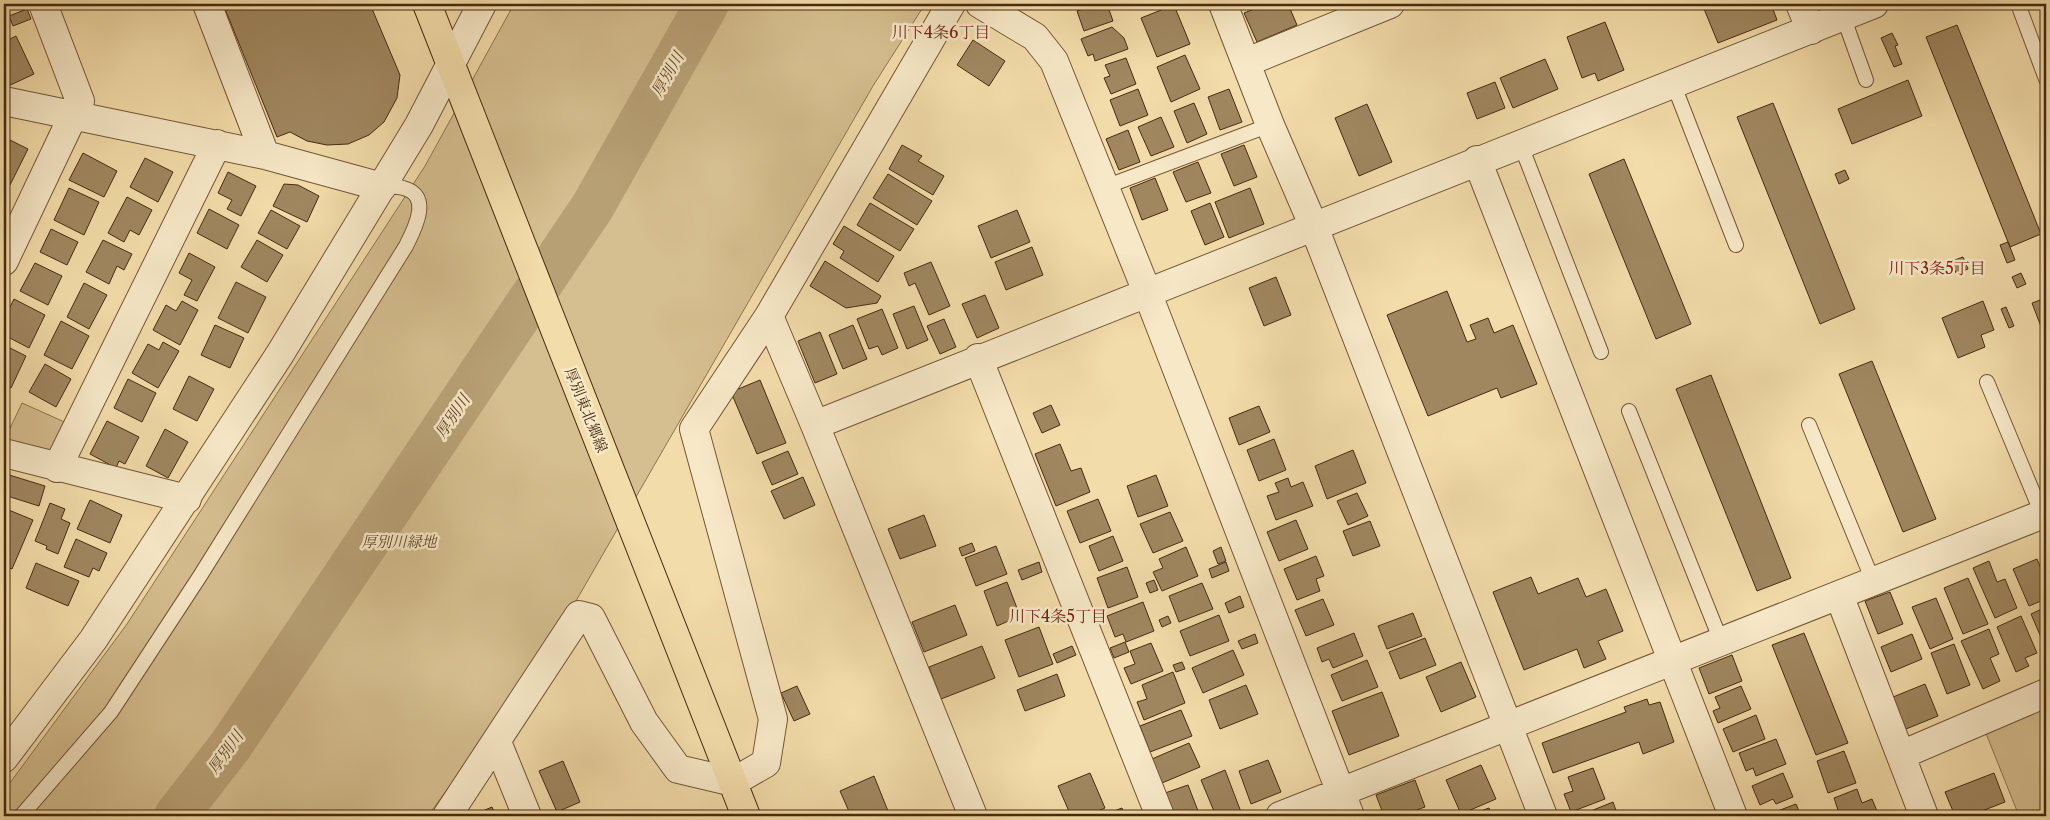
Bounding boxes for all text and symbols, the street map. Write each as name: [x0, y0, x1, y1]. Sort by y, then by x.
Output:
district label: 川下4条6丁目: [892, 22, 990, 42]
water label: 厚別川: [646, 46, 689, 100]
district label: 川下3条5丁目: [1888, 258, 1986, 278]
street label: 厚別東北郷線: [561, 365, 612, 455]
water label: 厚別川: [430, 389, 475, 441]
park label: 厚別川緑地: [361, 532, 438, 551]
district label: 川下4条5丁目: [1009, 606, 1107, 626]
water label: 厚別川: [203, 725, 248, 777]

